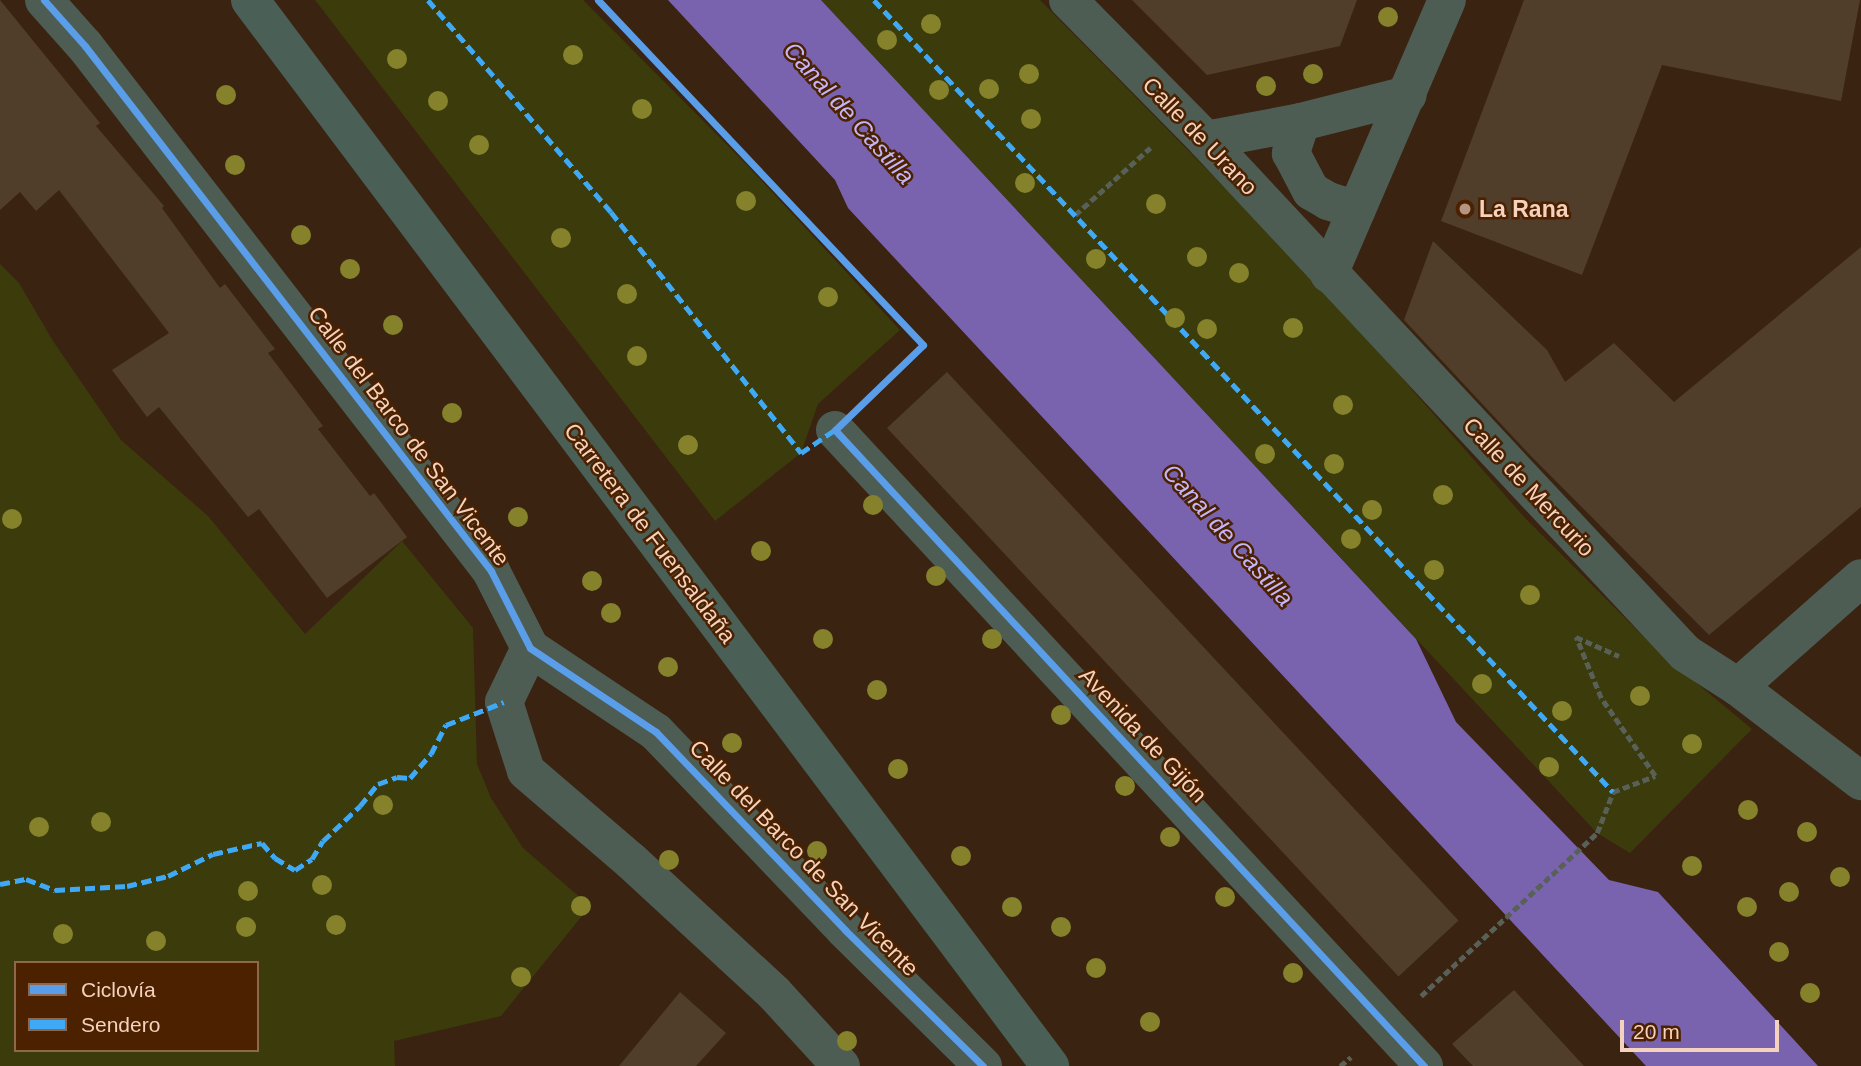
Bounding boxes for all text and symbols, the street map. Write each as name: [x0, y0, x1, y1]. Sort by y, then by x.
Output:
water label: Canal de Castilla: [778, 36, 920, 190]
street label: Calle de Urano: [1137, 71, 1263, 201]
place label: La Rana: [1479, 195, 1568, 223]
marker: La Rana: [1457, 201, 1473, 217]
street label: Calle del Barco de San Vicente: [302, 301, 516, 571]
street label: Calle de Mercurio: [1457, 412, 1601, 562]
street label: Carretera de Fuensaldaña: [558, 417, 742, 649]
water label: Canal de Castilla: [1157, 458, 1299, 612]
street label: Avenida de Gijón: [1073, 662, 1213, 808]
street label: Calle del Barco de San Vicente: [684, 734, 924, 982]
legend: [14, 961, 259, 1052]
text: Ciclovía: [81, 978, 156, 1001]
scale bar: [1623, 1006, 1782, 1050]
text: Sendero: [81, 1013, 160, 1036]
text: 20 m: [1633, 1020, 1680, 1043]

